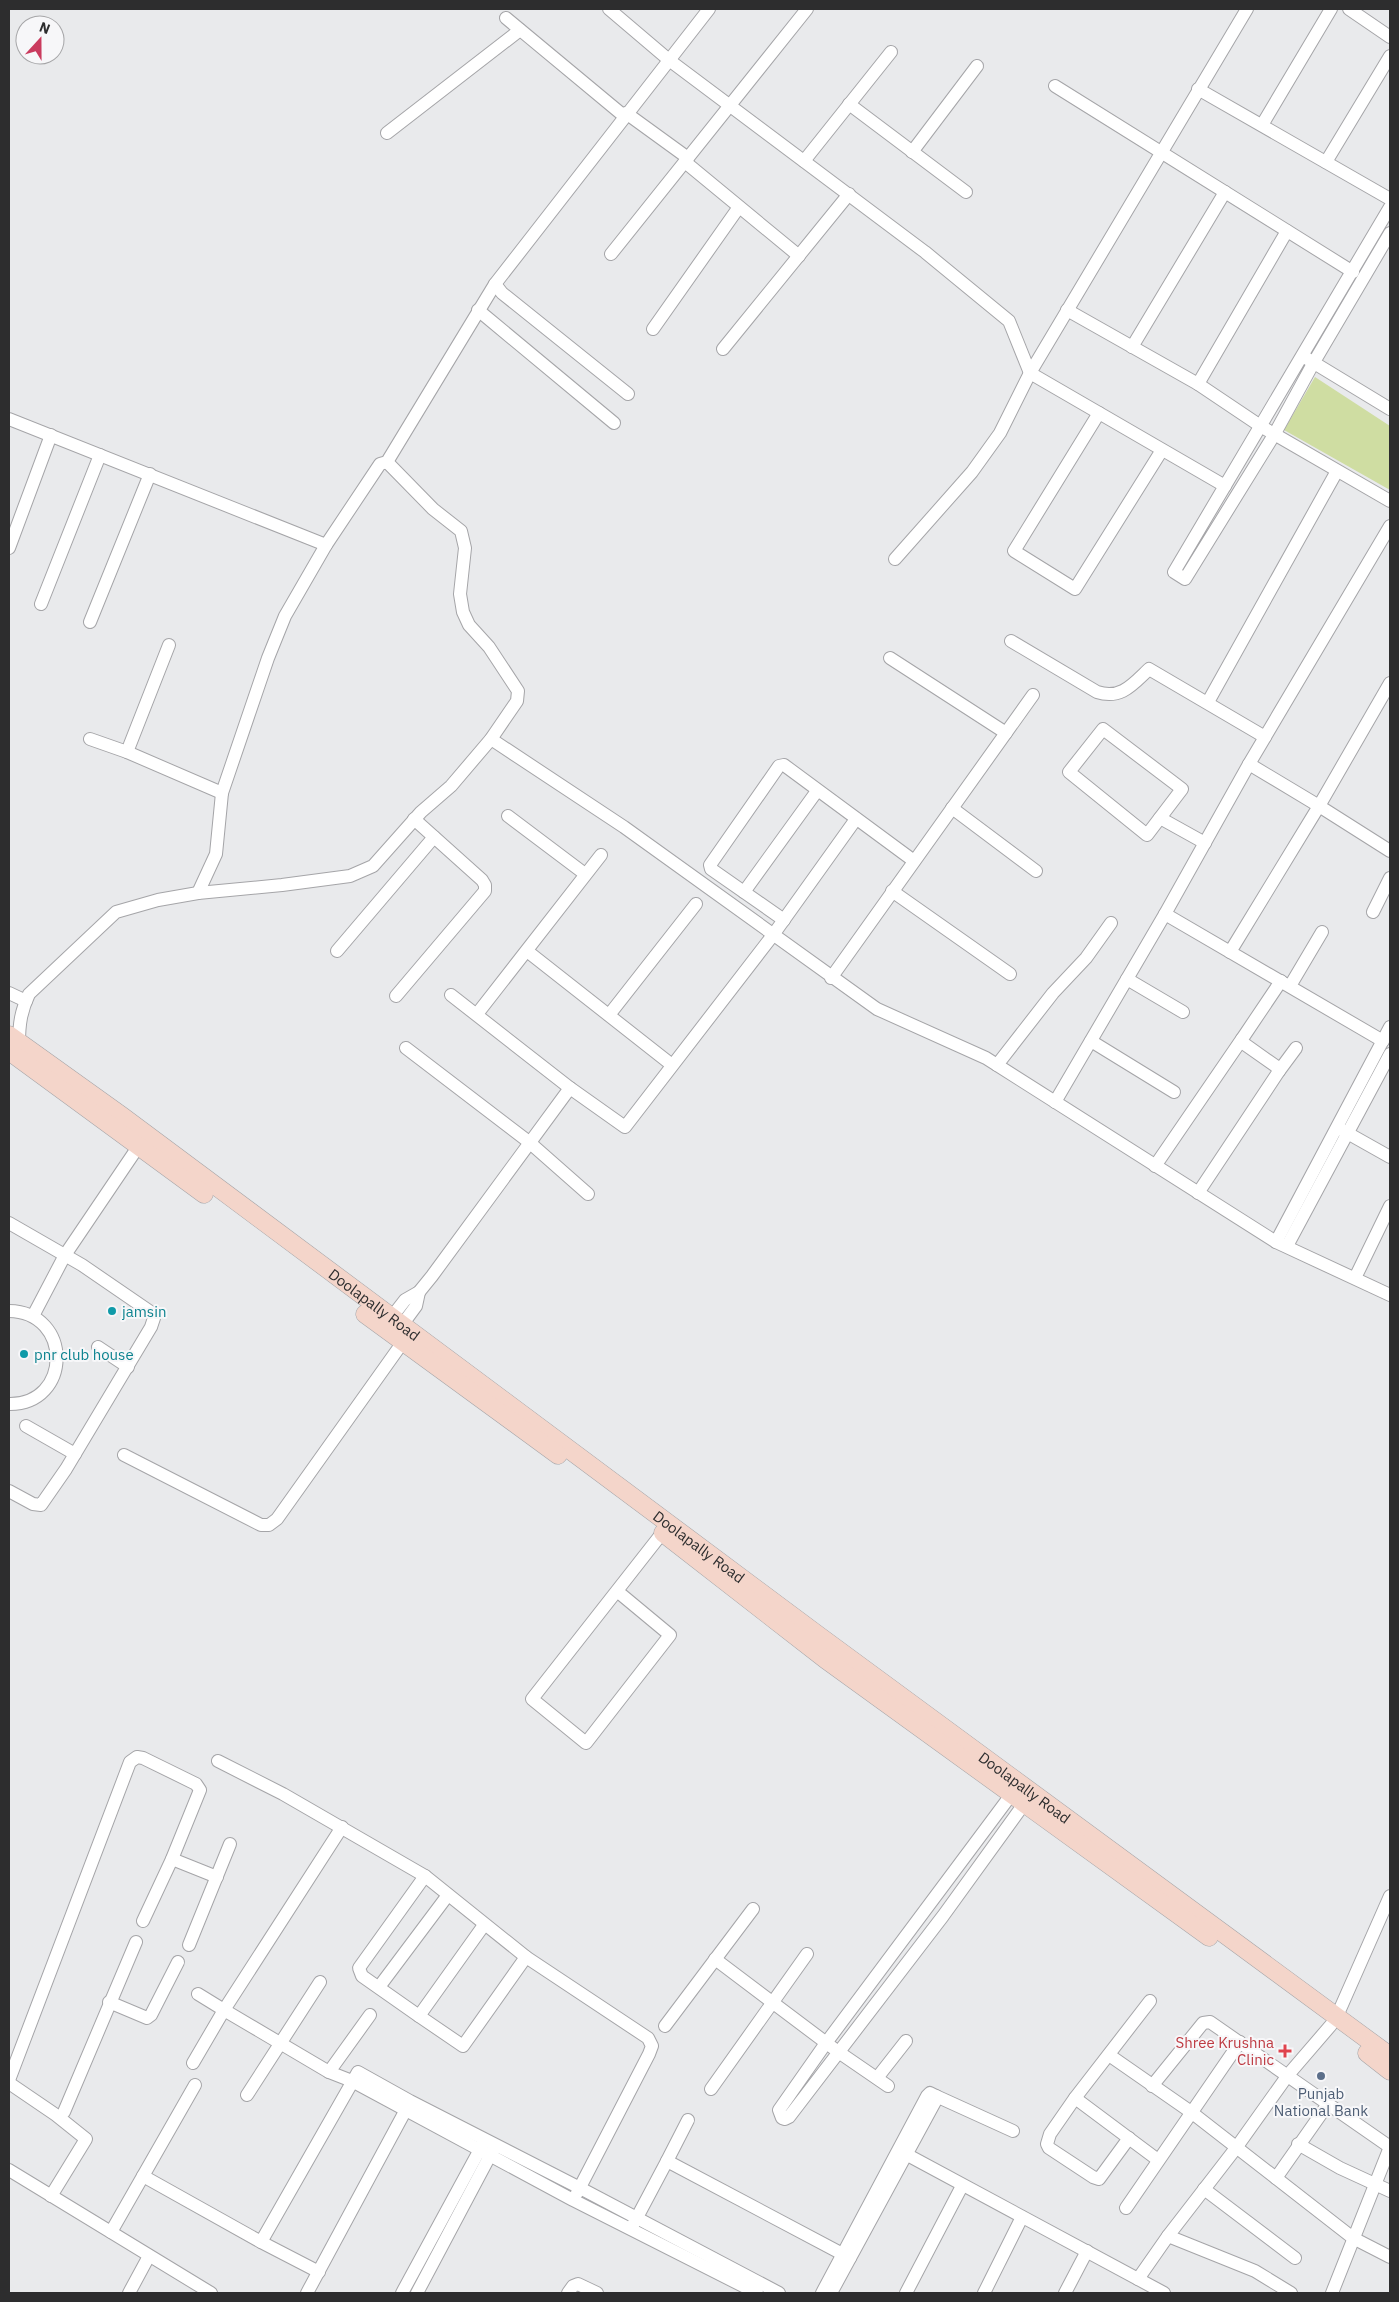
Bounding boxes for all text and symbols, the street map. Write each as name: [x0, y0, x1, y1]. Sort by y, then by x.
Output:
north arrow: [15, 15, 65, 65]
text: N: [37, 18, 53, 38]
street label: Doolapally Road: [325, 1264, 424, 1345]
place label: jamsin: [122, 1302, 166, 1321]
marker: jamsin: [106, 1305, 118, 1317]
place label: pnr club house: [34, 1345, 134, 1364]
marker: pnr club house: [18, 1348, 30, 1360]
street label: Doolapally Road: [650, 1506, 749, 1587]
street label: Doolapally Road: [975, 1747, 1074, 1827]
place label: Shree Krushna Clinic: [1176, 2033, 1274, 2069]
marker: Shree Krushna Clinic: [1278, 2044, 1292, 2058]
marker: Punjab National Bank: [1315, 2070, 1327, 2082]
place label: Punjab National Bank: [1274, 2084, 1368, 2120]

